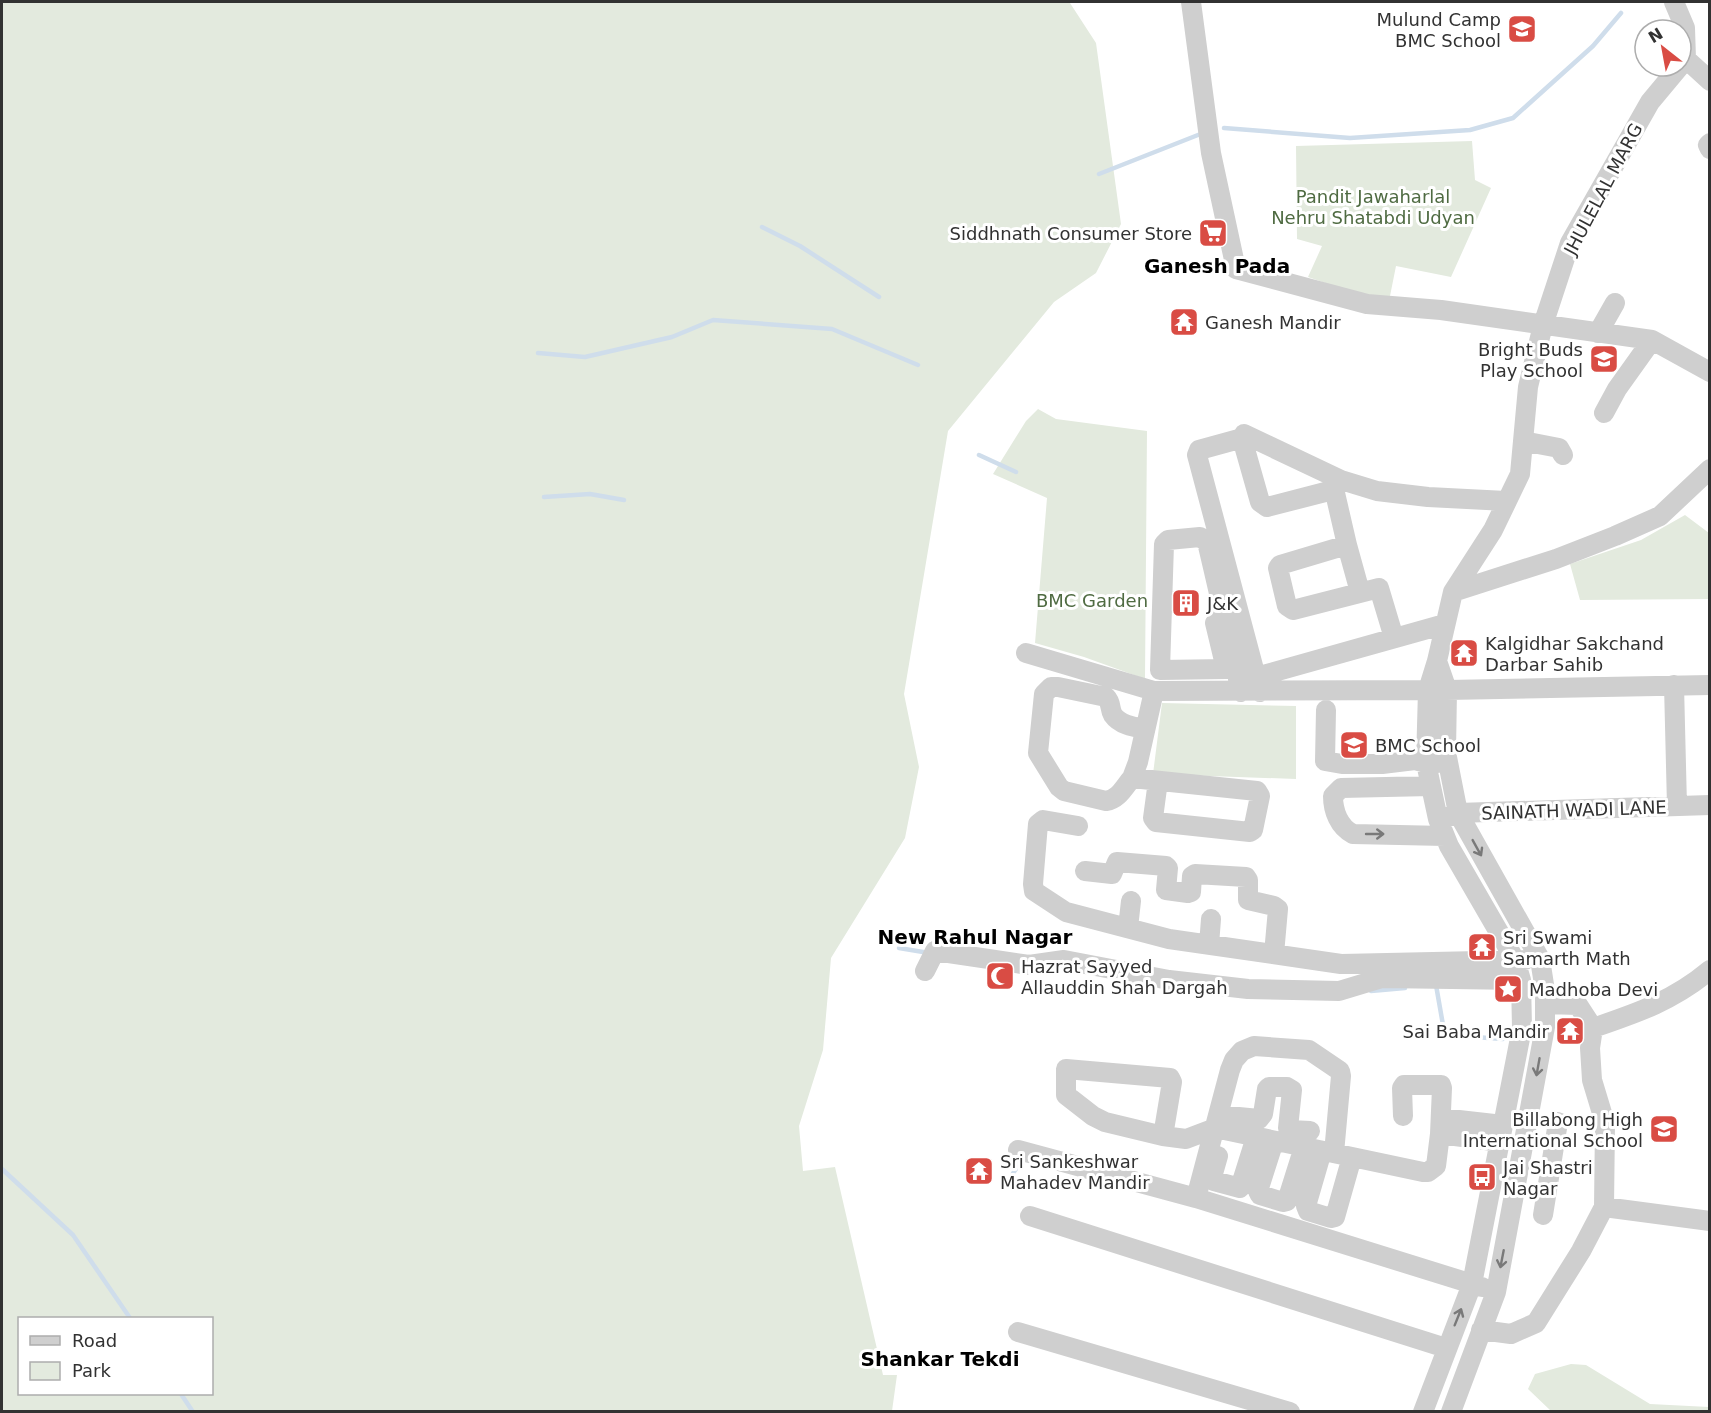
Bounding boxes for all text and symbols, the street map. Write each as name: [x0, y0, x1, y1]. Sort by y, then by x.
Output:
place label: Mulund Camp BMC School: [1377, 9, 1501, 51]
school or university icon: Mulund Camp BMC School: [1506, 13, 1538, 45]
north arrow: [1633, 18, 1693, 78]
text: N: [1645, 24, 1666, 47]
street label: JHULELAL MARG: [1559, 120, 1647, 259]
park label: Pandit Jawaharlal Nehru Shatabdi Udyan: [1271, 186, 1475, 228]
supermarket icon: Siddhnath Consumer Store: [1197, 217, 1229, 249]
place label: Siddhnath Consumer Store: [950, 223, 1192, 244]
district label: Ganesh Pada: [1144, 254, 1290, 278]
temple icon: Ganesh Mandir: [1168, 306, 1200, 338]
place label: Ganesh Mandir: [1205, 312, 1341, 333]
place label: Bright Buds Play School: [1478, 339, 1583, 381]
school or university icon: Bright Buds Play School: [1588, 343, 1620, 375]
building icon: J&K: [1170, 587, 1202, 619]
park label: BMC Garden: [1036, 590, 1148, 611]
place label: J&K: [1206, 593, 1239, 614]
place label: Kalgidhar Sakchand Darbar Sahib: [1485, 633, 1664, 675]
temple icon: Kalgidhar Sakchand Darbar Sahib: [1448, 637, 1480, 669]
school or university icon: BMC School: [1338, 729, 1370, 761]
place label: BMC School: [1375, 735, 1481, 756]
street label: SAINATH WADI LANE: [1481, 796, 1667, 824]
one-way arrow: [1364, 828, 1384, 840]
one-way arrow: [1472, 838, 1483, 856]
district label: New Rahul Nagar: [878, 925, 1073, 949]
place label: Sri Swami Samarth Math: [1503, 927, 1631, 969]
temple icon: Sri Swami Samarth Math: [1466, 931, 1498, 963]
place label: Hazrat Sayyed Allauddin Shah Dargah: [1021, 956, 1228, 998]
mosque icon: Hazrat Sayyed Allauddin Shah Dargah: [984, 960, 1016, 992]
place icon: Madhoba Devi: [1492, 973, 1524, 1005]
place label: Madhoba Devi: [1529, 979, 1658, 1000]
temple icon: Sai Baba Mandir: [1554, 1015, 1586, 1047]
place label: Sai Baba Mandir: [1402, 1021, 1550, 1042]
one-way arrow: [1532, 1057, 1543, 1077]
place label: Billabong High International School: [1463, 1109, 1643, 1151]
school or university icon: Billabong High International School: [1648, 1113, 1680, 1145]
place label: Sri Sankeshwar Mahadev Mandir: [1000, 1151, 1150, 1193]
temple icon: Sri Sankeshwar Mahadev Mandir: [963, 1155, 995, 1187]
place label: Jai Shastri Nagar: [1502, 1157, 1593, 1199]
bus stop icon: Jai Shastri Nagar: [1466, 1161, 1498, 1193]
one-way arrow: [1496, 1249, 1507, 1268]
one-way arrow: [1453, 1309, 1464, 1327]
legend: [18, 1317, 213, 1395]
text: Road: [72, 1330, 117, 1351]
district label: Shankar Tekdi: [860, 1347, 1020, 1371]
text: Park: [72, 1360, 111, 1381]

